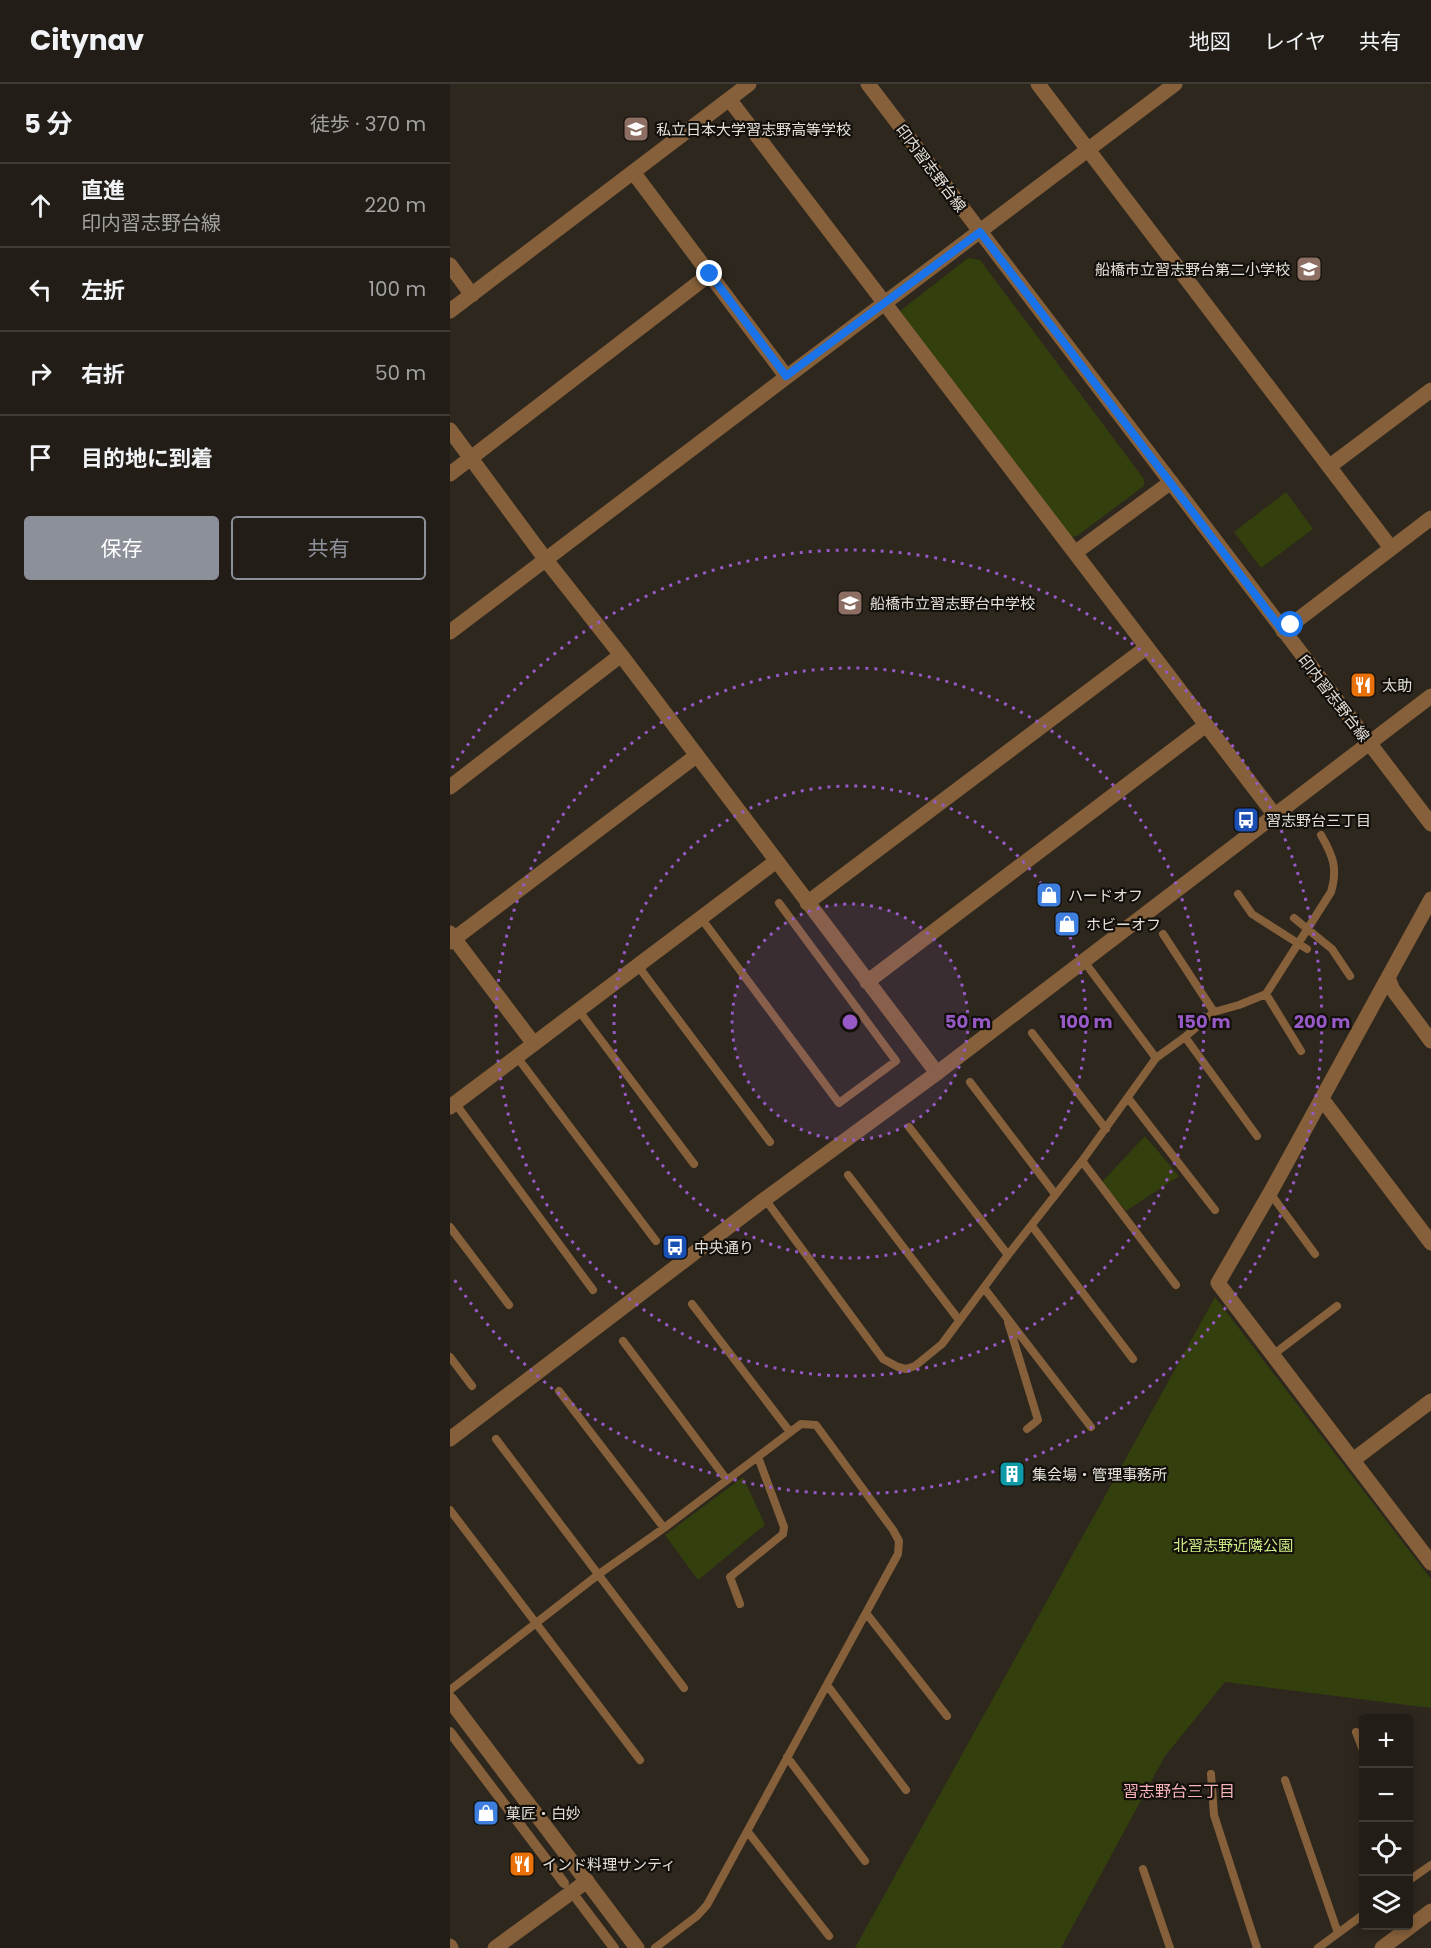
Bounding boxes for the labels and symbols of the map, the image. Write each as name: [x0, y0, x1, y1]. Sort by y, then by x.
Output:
school or university icon: 私立日本大学習志野高等学校: [621, 114, 651, 144]
place label: 私立日本大学習志野高等学校: [656, 119, 851, 140]
street label: 印内習志野台線: [891, 120, 971, 216]
school or university icon: 船橋市立習志野台第二小学校: [1294, 254, 1324, 284]
place label: 船橋市立習志野台第二小学校: [1095, 259, 1290, 280]
route end: [696, 260, 722, 286]
school or university icon: 船橋市立習志野台中学校: [835, 588, 865, 618]
place label: 船橋市立習志野台中学校: [870, 593, 1035, 614]
route start: [1277, 611, 1303, 637]
street label: 印内習志野台線: [1293, 650, 1375, 746]
restaurant icon: 太助: [1348, 670, 1378, 700]
place label: 太助: [1382, 675, 1412, 696]
bus stop icon: 習志野台三丁目: [1231, 805, 1261, 835]
place label: 習志野台三丁目: [1266, 810, 1371, 831]
shop icon: ハードオフ: [1034, 880, 1064, 910]
place label: ハードオフ: [1068, 885, 1143, 906]
shop icon: ホビーオフ: [1052, 909, 1082, 939]
place label: ホビーオフ: [1086, 914, 1161, 935]
text: 50 m: [945, 1009, 991, 1034]
text: 100 m: [1059, 1009, 1113, 1034]
text: 150 m: [1177, 1009, 1231, 1034]
text: 200 m: [1294, 1009, 1350, 1034]
centre of rings: [840, 1012, 860, 1032]
bus stop icon: 中央通り: [660, 1232, 690, 1262]
place label: 中央通り: [694, 1237, 754, 1258]
building icon: 集会場・管理事務所: [997, 1459, 1027, 1489]
place label: 集会場・管理事務所: [1032, 1464, 1167, 1485]
park label: 北習志野近隣公園: [1173, 1535, 1293, 1556]
district label: 習志野台三丁目: [1123, 1780, 1235, 1803]
shop icon: 菓匠・白妙: [471, 1798, 501, 1828]
place label: 菓匠・白妙: [506, 1803, 581, 1824]
restaurant icon: インド料理サンティ: [507, 1849, 537, 1879]
place label: インド料理サンティ: [542, 1854, 676, 1875]

